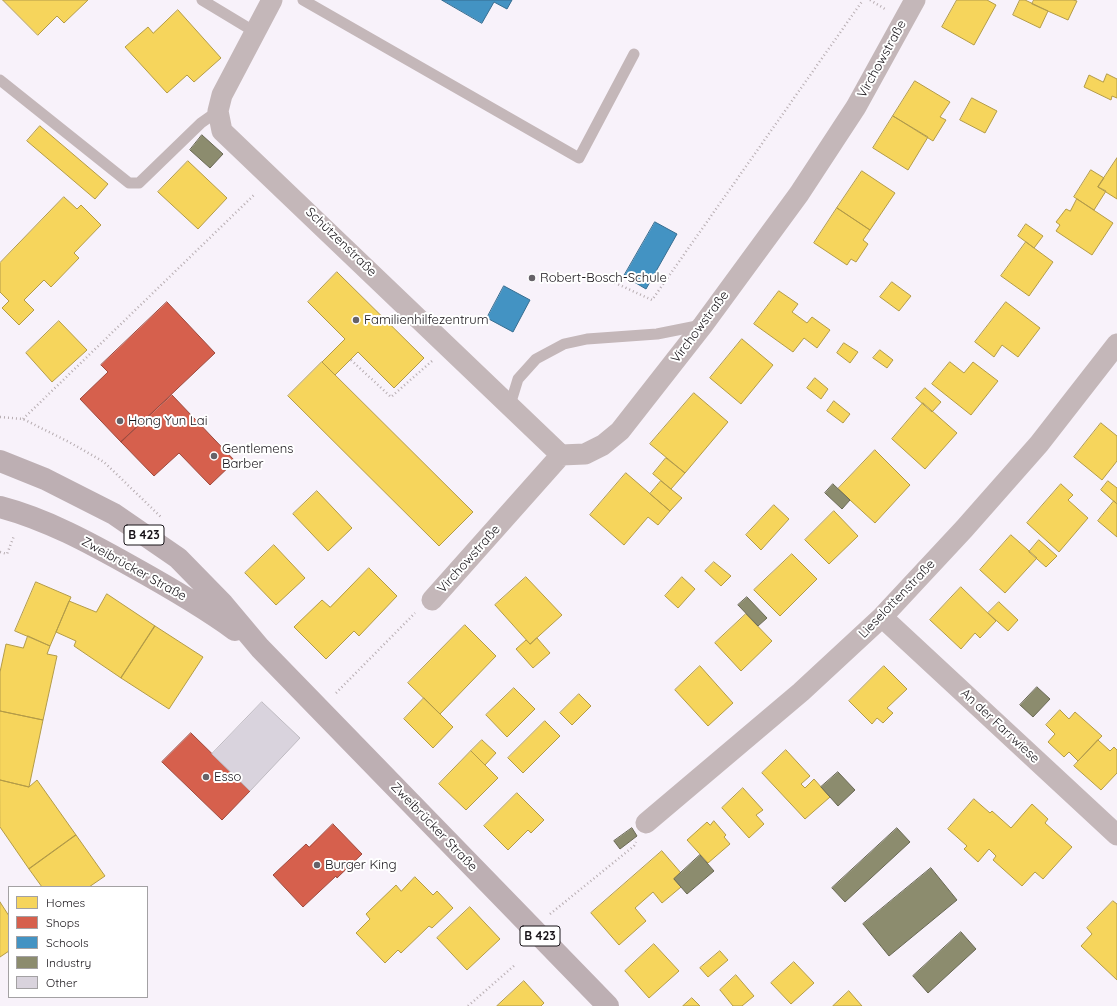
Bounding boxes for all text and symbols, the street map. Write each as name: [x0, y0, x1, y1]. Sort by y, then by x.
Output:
street label: Virchowstraße: [854, 17, 910, 101]
street label: Schützenstraße: [302, 204, 380, 280]
place label: Robert-Bosch-Schule: [540, 270, 667, 286]
marker: Robert-Bosch-Schule: [527, 273, 537, 283]
street label: Virchowstraße: [668, 288, 732, 366]
place label: Familienhilfezentrum: [364, 312, 489, 328]
marker: Familienhilfezentrum: [351, 315, 361, 325]
place label: Hong Yun Lai: [128, 413, 207, 429]
marker: Hong Yun Lai: [115, 416, 125, 426]
place label: Gentlemens Barber: [222, 441, 293, 472]
marker: Gentlemens Barber: [209, 451, 219, 461]
street label: Virchowstraße: [434, 522, 504, 596]
road number: B 423: [124, 525, 164, 545]
street label: Zweibrücker Straße: [79, 534, 189, 604]
street label: Lieselottenstraße: [856, 556, 938, 642]
street label: An der Farrwiese: [957, 685, 1043, 767]
place label: Esso: [214, 769, 241, 785]
marker: Esso: [201, 772, 211, 782]
street label: Zweibrücker Straße: [388, 779, 480, 875]
place label: Burger King: [325, 857, 397, 873]
marker: Burger King: [312, 860, 322, 870]
legend: [8, 886, 148, 998]
text: Homes: [46, 895, 85, 910]
text: Shops: [46, 915, 80, 930]
road number: B 423: [520, 926, 560, 946]
text: Schools: [46, 935, 89, 950]
text: Industry: [46, 955, 91, 970]
text: Other: [46, 975, 77, 990]

